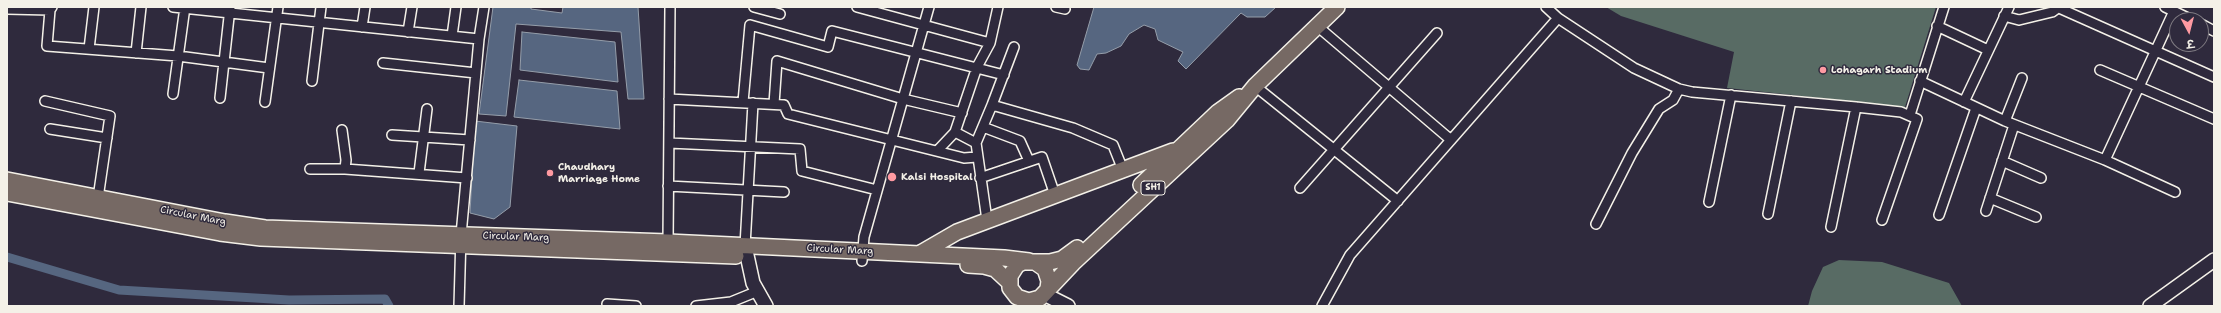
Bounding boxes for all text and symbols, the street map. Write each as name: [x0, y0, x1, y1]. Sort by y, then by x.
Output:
north arrow: [2169, 12, 2209, 52]
text: उ: [2186, 36, 2195, 51]
place label: Lohagarh Stadium: [1831, 64, 1927, 76]
marker: Lohagarh Stadium: [1818, 65, 1828, 75]
place label: Chaudhary Marriage Home: [558, 161, 640, 184]
marker: Chaudhary Marriage Home: [545, 168, 555, 178]
marker: Kalsi Hospital: [886, 171, 898, 183]
place label: Kalsi Hospital: [901, 171, 973, 183]
road number: SH1: [1141, 181, 1165, 195]
street label: Circular Marg: [159, 204, 227, 228]
street label: Circular Marg: [482, 230, 550, 244]
street label: Circular Marg: [806, 242, 874, 258]

